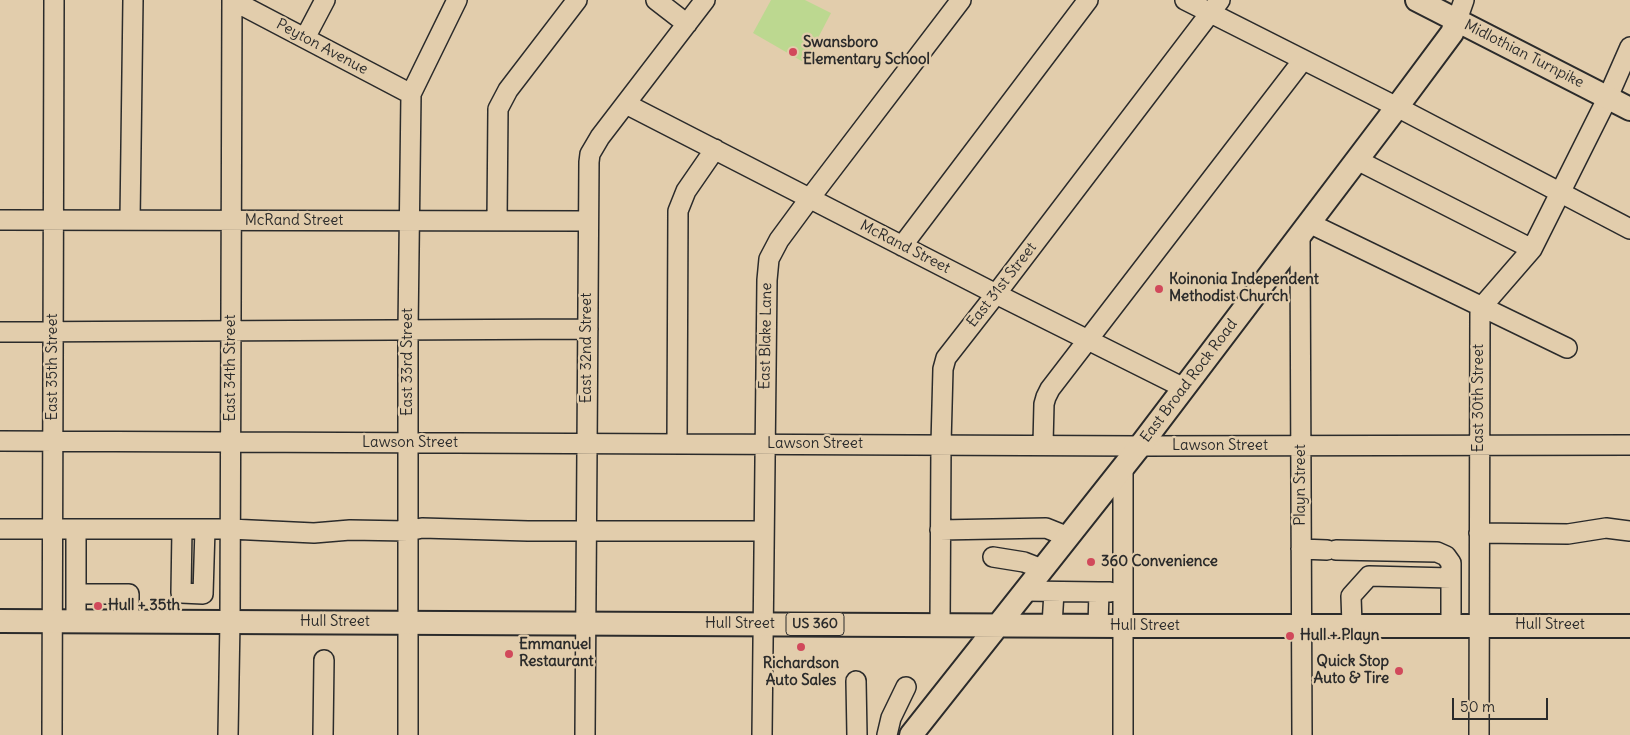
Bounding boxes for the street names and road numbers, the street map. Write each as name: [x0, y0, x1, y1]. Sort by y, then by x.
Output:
street label: Peyton Avenue: [273, 15, 371, 79]
street label: Midlothian Turnpike: [1461, 16, 1587, 92]
street label: McRand Street: [245, 212, 343, 230]
street label: McRand Street: [857, 217, 953, 277]
street label: East 31st Street: [963, 239, 1041, 331]
street label: East Blake Lane: [756, 282, 776, 390]
street label: East 32nd Street: [578, 293, 596, 403]
street label: East 33rd Street: [399, 308, 417, 416]
street label: East 35th Street: [44, 313, 62, 421]
street label: East 34th Street: [222, 314, 240, 422]
street label: East Broad Rock Road: [1137, 316, 1241, 446]
street label: East 30th Street: [1470, 344, 1488, 452]
street label: Lawson Street: [362, 434, 458, 452]
street label: Lawson Street: [767, 435, 863, 453]
street label: Lawson Street: [1172, 437, 1268, 455]
street label: Playn Street: [1292, 444, 1310, 526]
road number: US 360: [786, 612, 844, 636]
street label: Hull Street: [300, 613, 370, 631]
street label: Hull Street: [705, 615, 775, 633]
street label: Hull Street: [1515, 616, 1585, 634]
street label: Hull Street: [1110, 617, 1180, 635]

